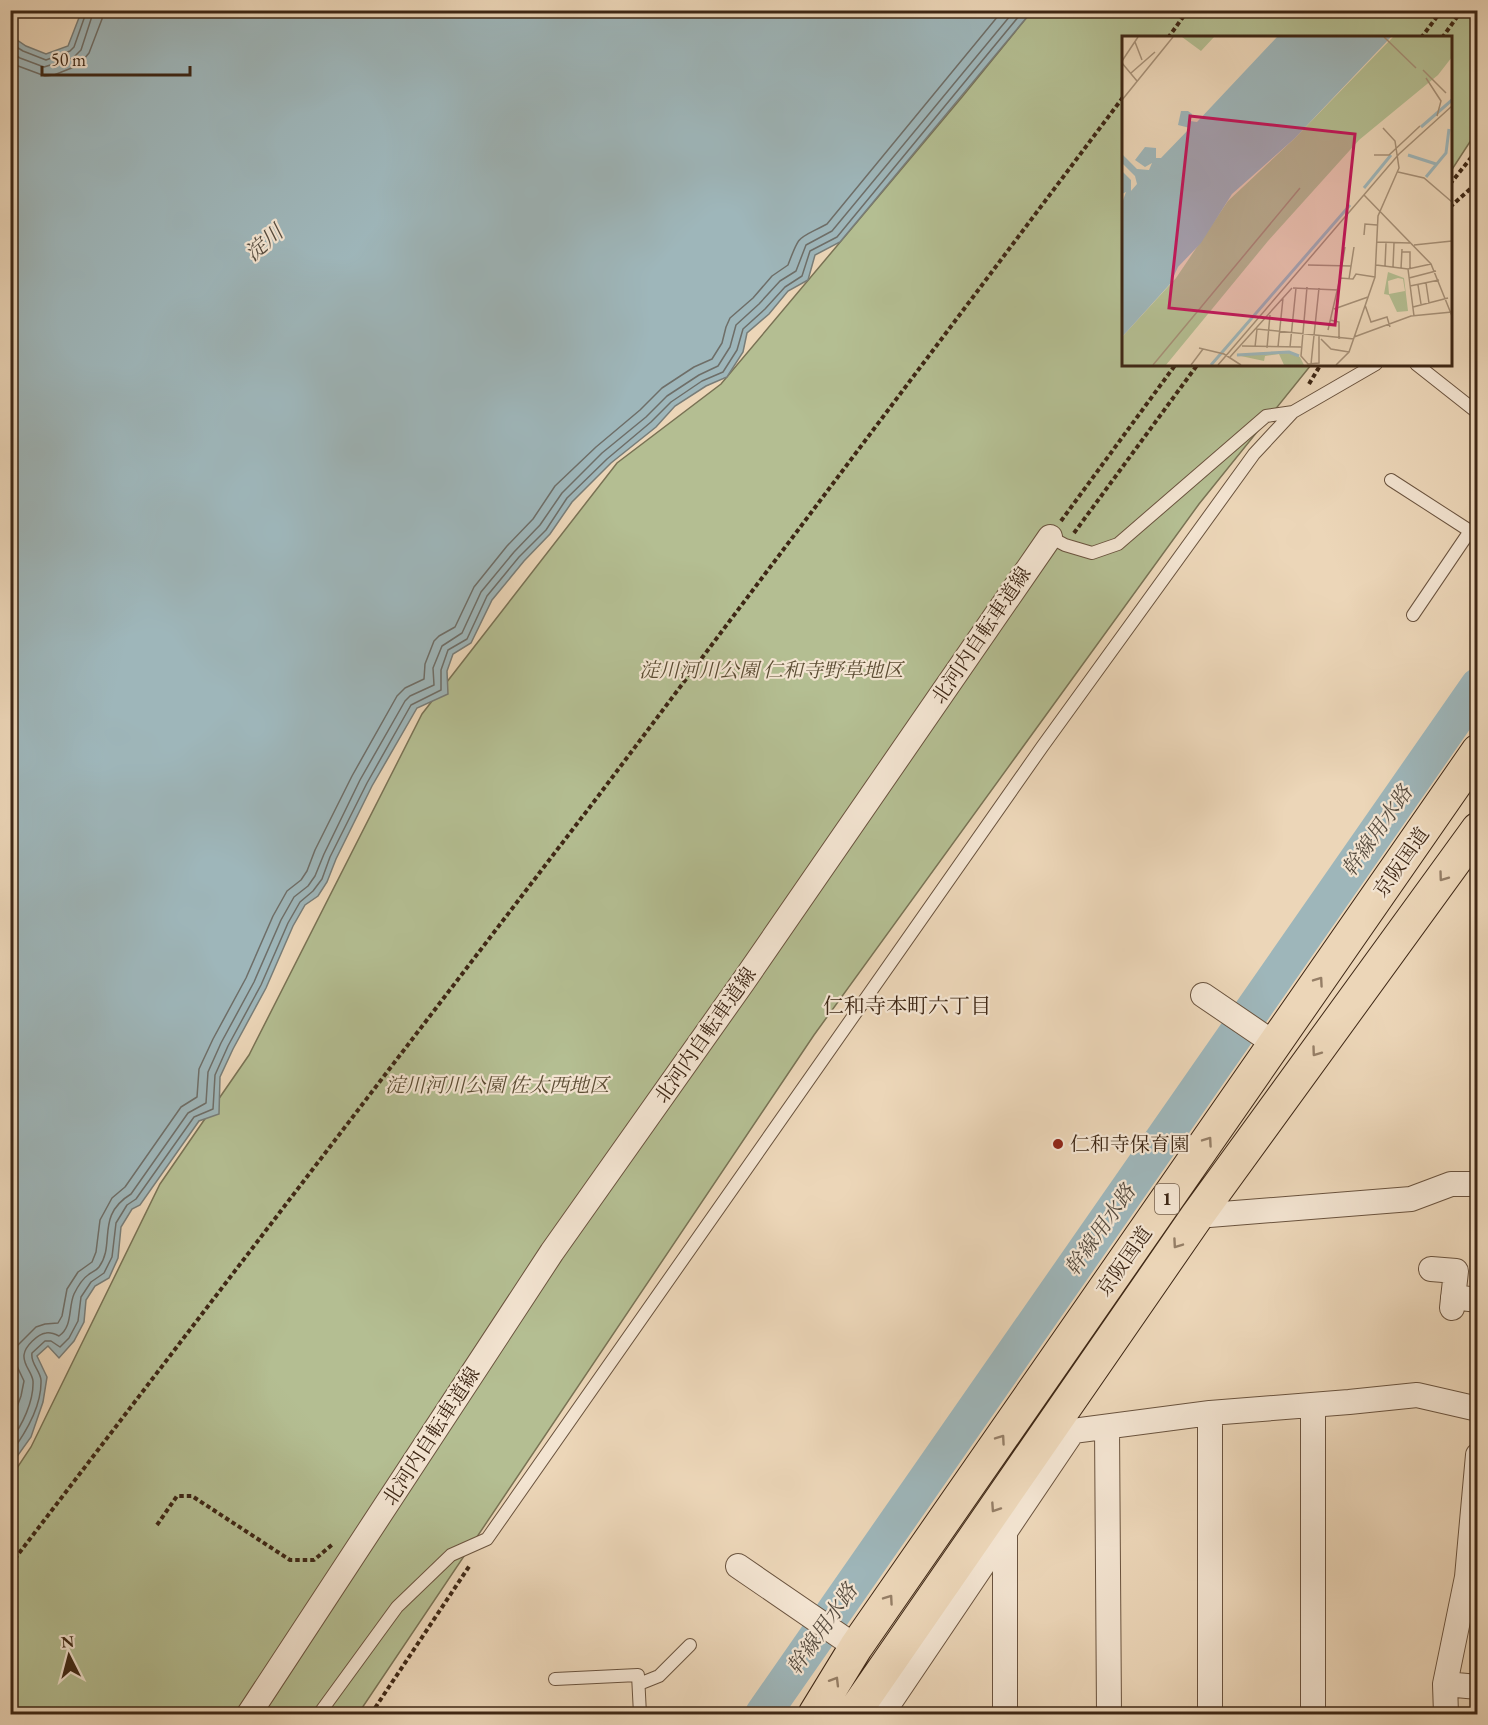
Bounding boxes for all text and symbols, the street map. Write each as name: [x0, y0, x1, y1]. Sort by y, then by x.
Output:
inset map: [1122, 36, 1452, 366]
scale bar: [42, 39, 190, 77]
text: 50 m: [51, 48, 86, 71]
water label: 淀川: [239, 217, 290, 267]
street label: 北河内自転車道線: [925, 561, 1037, 709]
park label: 淀川河川公園 仁和寺野草地区: [639, 657, 905, 683]
water label: 幹線用水路: [1335, 778, 1419, 881]
street label: 京阪国道: [1367, 822, 1435, 902]
one-way arrow: [1439, 870, 1450, 881]
street label: 北河内自転車道線: [648, 962, 762, 1108]
one-way arrow: [1312, 976, 1323, 987]
district label: 仁和寺本町六丁目: [823, 992, 991, 1019]
one-way arrow: [1312, 1045, 1323, 1056]
park label: 淀川河川公園 佐太西地区: [385, 1072, 611, 1098]
place label: 仁和寺保育園: [1070, 1131, 1190, 1157]
marker: 仁和寺保育園: [1051, 1137, 1065, 1151]
one-way arrow: [1201, 1137, 1212, 1148]
water label: 幹線用水路: [1058, 1177, 1142, 1280]
road number: 1: [1155, 1184, 1179, 1214]
street label: 京阪国道: [1090, 1221, 1158, 1301]
one-way arrow: [1173, 1237, 1184, 1248]
street label: 北河内自転車道線: [377, 1362, 485, 1510]
one-way arrow: [994, 1434, 1005, 1445]
one-way arrow: [991, 1501, 1002, 1512]
water label: 幹線用水路: [780, 1576, 864, 1679]
one-way arrow: [882, 1594, 893, 1605]
north arrow: [39, 1626, 99, 1686]
text: N: [60, 1630, 75, 1653]
one-way arrow: [828, 1677, 840, 1687]

